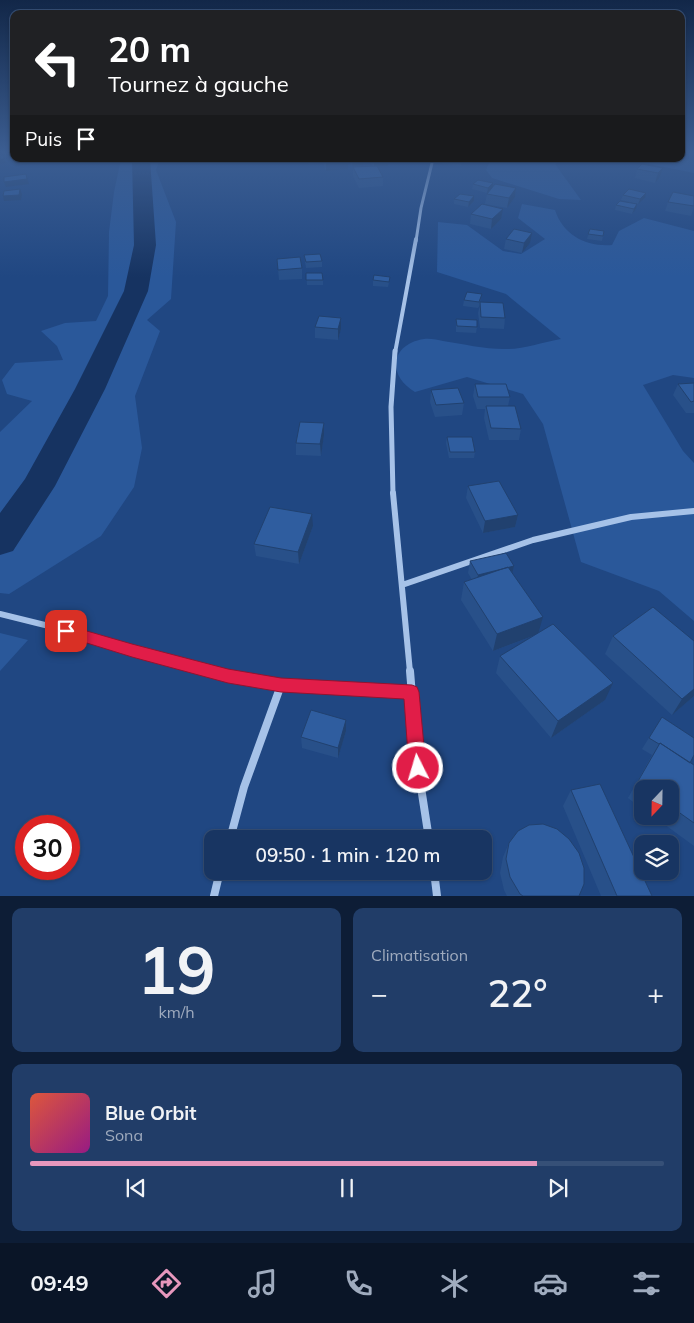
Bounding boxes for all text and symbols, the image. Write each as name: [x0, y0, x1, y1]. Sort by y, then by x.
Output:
text: 20 m: [108, 27, 191, 71]
icon: left: [25, 30, 90, 95]
text: Tournez à gauche: [108, 70, 289, 98]
icon: arrive: [72, 125, 100, 153]
text: Puis: [25, 127, 62, 151]
pin: [45, 610, 87, 652]
icon: arrive: [52, 617, 80, 645]
position arrow: [391, 741, 443, 793]
north arrow: [634, 780, 679, 825]
map controls: [634, 780, 679, 880]
speed limit sign: 30: [15, 815, 80, 880]
button: layers: [634, 835, 679, 880]
text: 09:50 · 1 min · 120 m: [255, 843, 441, 867]
text: 19: [137, 929, 216, 1010]
text: Climatisation: [371, 945, 468, 965]
text: 22°: [488, 969, 547, 1017]
text: −: [371, 976, 388, 1011]
text: +: [647, 976, 664, 1011]
text: km/h: [158, 1002, 195, 1022]
text: Blue Orbit: [105, 1101, 196, 1125]
text: Sona: [105, 1125, 143, 1145]
icon: previous: [122, 1174, 150, 1202]
icon: pause: [333, 1174, 361, 1202]
icon: next: [544, 1174, 572, 1202]
icon: directions: [149, 1266, 184, 1301]
icon: music: [245, 1266, 280, 1301]
icon: phone: [341, 1266, 376, 1301]
icon: climate: [437, 1266, 472, 1301]
icon: car: [533, 1266, 568, 1301]
icon: filters: [629, 1266, 664, 1301]
text: 09:49: [30, 1269, 89, 1297]

